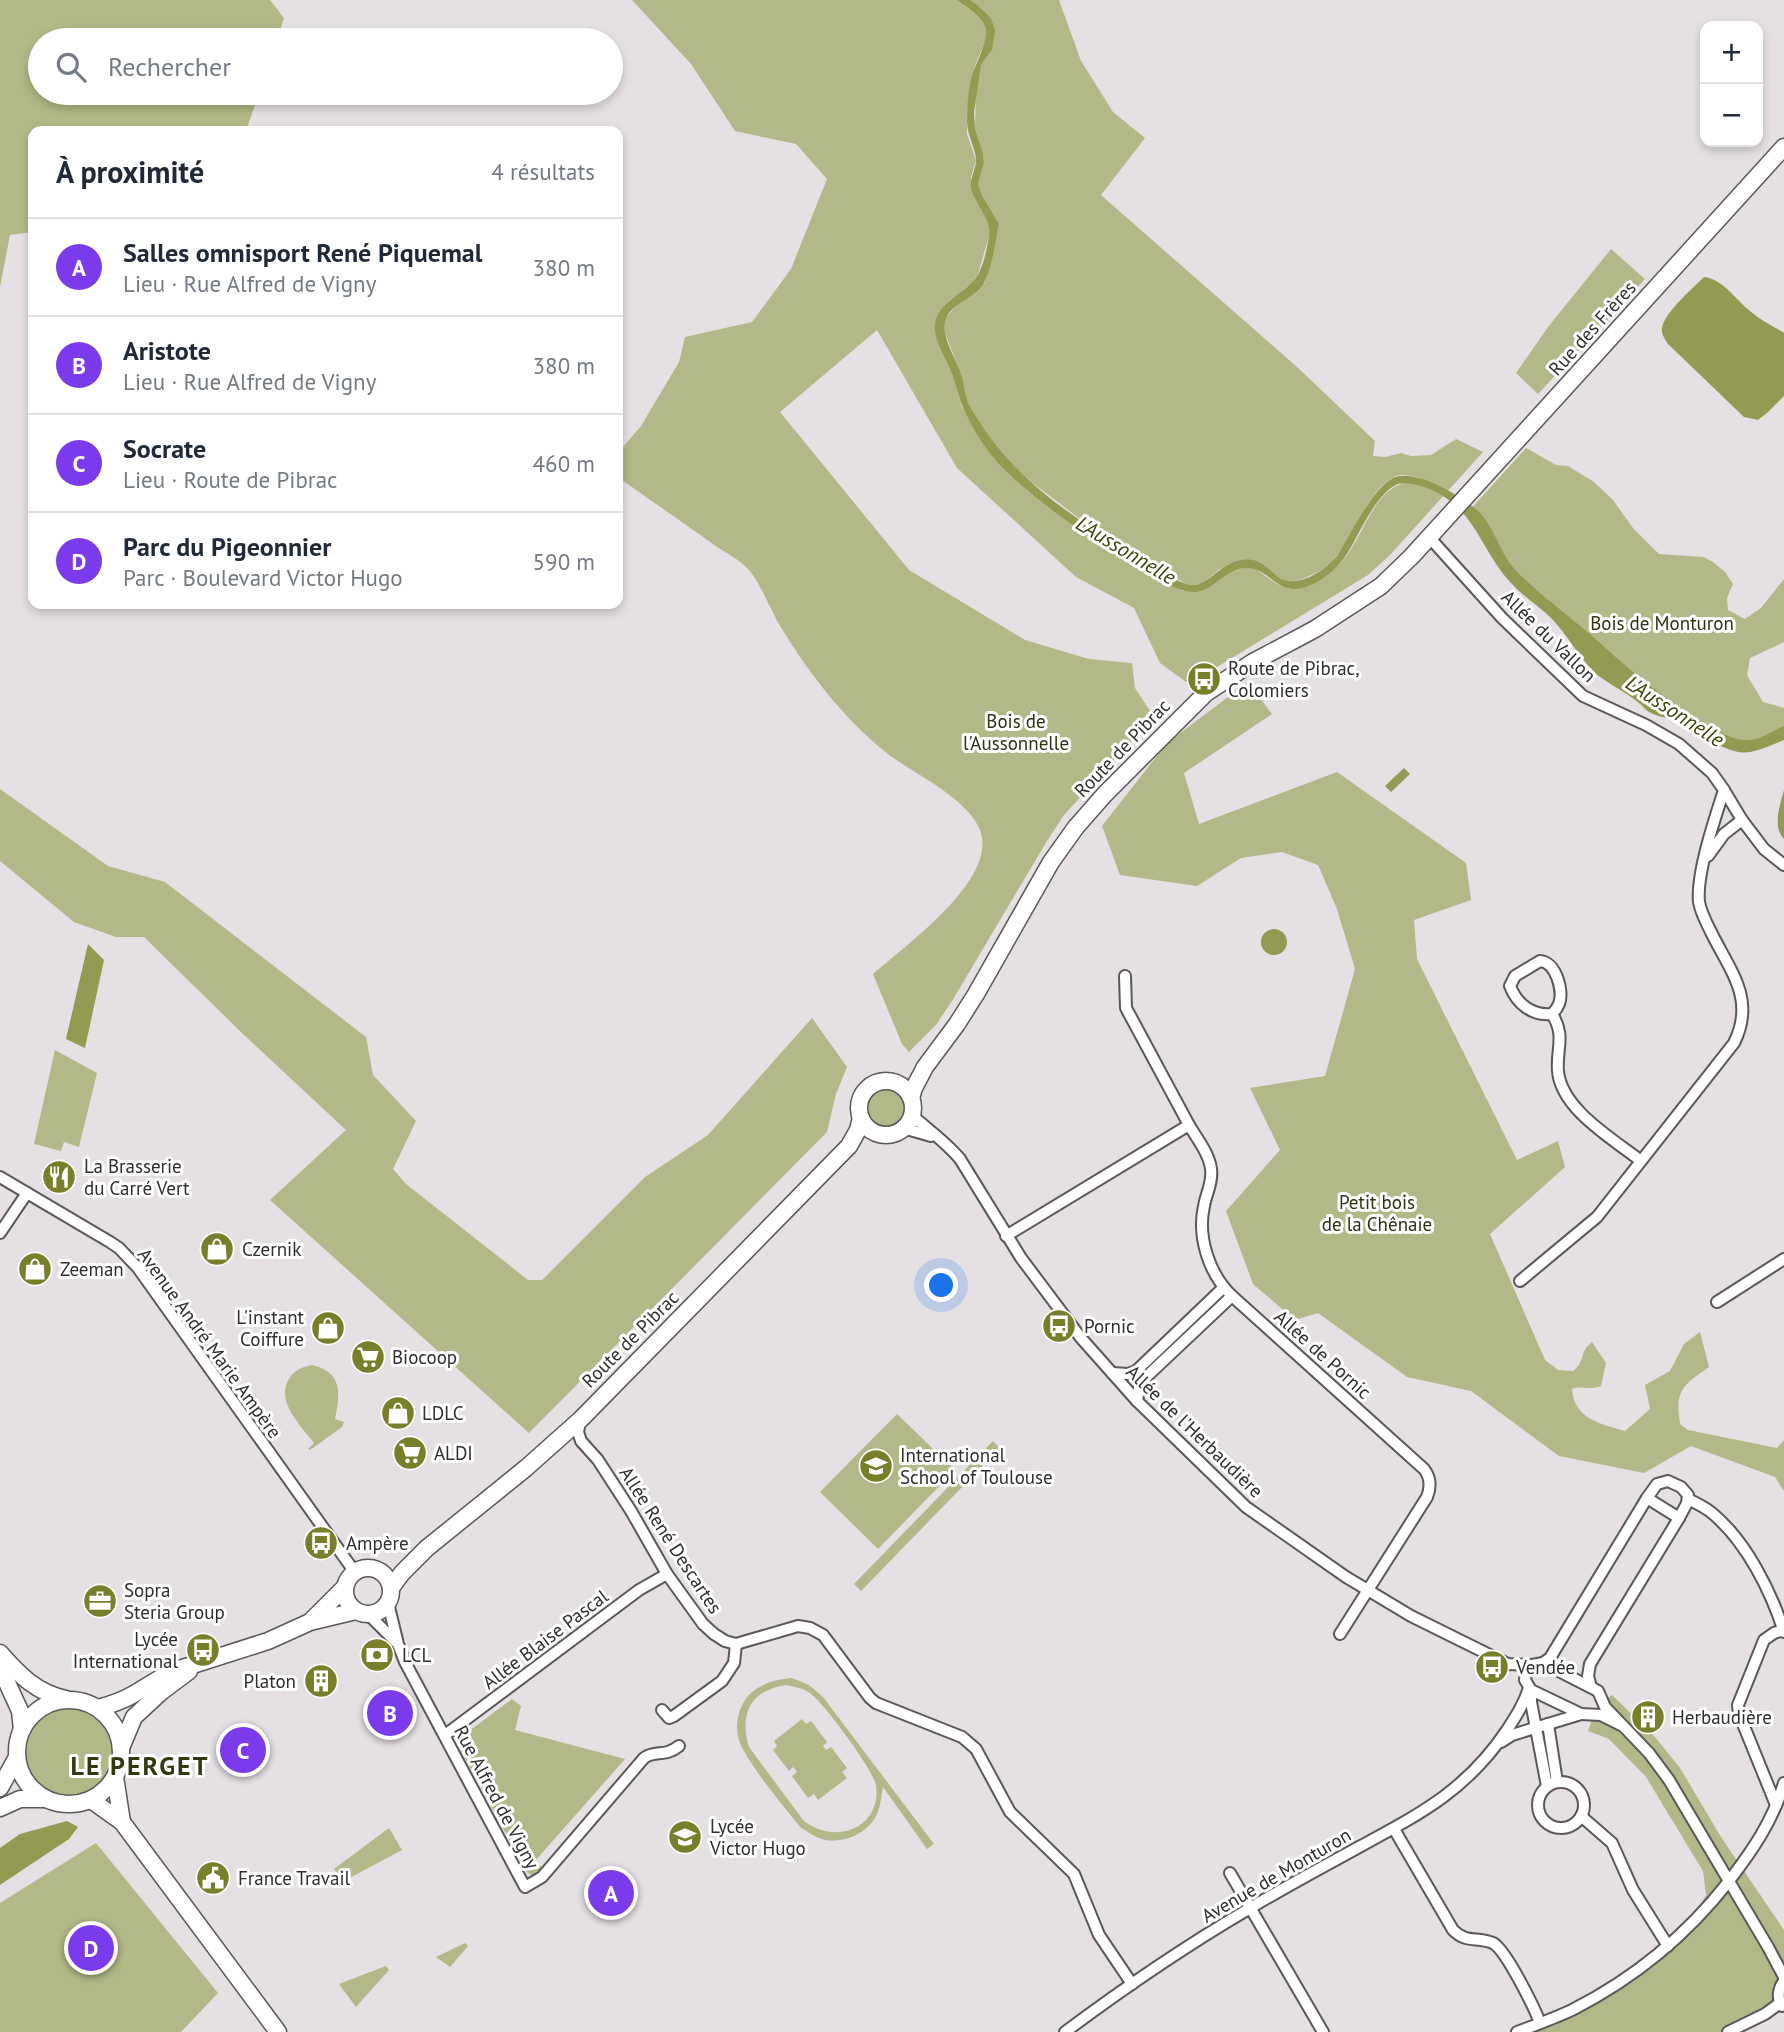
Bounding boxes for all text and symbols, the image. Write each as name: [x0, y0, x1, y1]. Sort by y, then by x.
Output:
map controls: [1700, 21, 1763, 147]
button: +: [1700, 21, 1763, 84]
search box: [28, 28, 623, 105]
icon: search: [52, 48, 90, 86]
text: Rechercher: [108, 50, 231, 83]
button: −: [1700, 84, 1763, 147]
text: À proximité: [56, 152, 204, 191]
text: 4 résultats: [491, 157, 595, 186]
text: Salles omnisport René Piquemal: [123, 236, 482, 269]
text: A: [72, 253, 86, 282]
text: 380 m: [533, 253, 595, 282]
text: Lieu · Rue Alfred de Vigny: [123, 269, 376, 298]
street label: Rue des Frères: [1543, 276, 1641, 380]
text: Aristote: [123, 334, 211, 367]
text: B: [72, 351, 86, 380]
text: 380 m: [533, 351, 595, 380]
text: Lieu · Rue Alfred de Vigny: [123, 367, 376, 396]
text: Socrate: [123, 432, 206, 465]
text: C: [73, 449, 85, 478]
text: 460 m: [533, 449, 595, 478]
text: Lieu · Route de Pibrac: [123, 465, 337, 494]
water label: L'Aussonnelle: [1071, 510, 1181, 591]
text: Parc du Pigeonnier: [123, 530, 331, 563]
text: D: [72, 547, 86, 576]
text: 590 m: [533, 547, 595, 576]
text: Parc · Boulevard Victor Hugo: [123, 563, 403, 592]
street label: Allée du Vallon: [1497, 585, 1601, 687]
park label: Bois de Monturon: [1590, 611, 1734, 635]
place label: Route de Pibrac, Colomiers: [1228, 656, 1359, 702]
bus stop icon: Route de Pibrac, Colomiers: [1185, 660, 1223, 698]
water label: L'Aussonnelle: [1621, 669, 1730, 753]
street label: Route de Pibrac: [1069, 694, 1175, 802]
park label: Bois de l'Aussonnelle: [963, 709, 1069, 755]
place label: La Brasserie du Carré Vert: [84, 1154, 190, 1200]
restaurant icon: La Brasserie du Carré Vert: [40, 1158, 78, 1196]
park label: Petit bois de la Chênaie: [1322, 1190, 1432, 1236]
shop icon: Czernik: [198, 1230, 236, 1268]
place label: Czernik: [242, 1237, 301, 1261]
street label: Avenue André Marie Ampère: [133, 1243, 287, 1443]
shop icon: Zeeman: [16, 1250, 54, 1288]
place label: Zeeman: [60, 1257, 124, 1281]
your location: [924, 1268, 958, 1302]
street label: Route de Pibrac: [577, 1286, 683, 1392]
street label: Allée de Pornic: [1270, 1304, 1376, 1404]
place label: L'instant Coiffure: [236, 1305, 305, 1351]
bus stop icon: Pornic: [1040, 1307, 1078, 1345]
shop icon: L'instant Coiffure: [309, 1309, 347, 1347]
place label: Pornic: [1084, 1314, 1135, 1338]
supermarket icon: Biocoop: [349, 1338, 387, 1376]
place label: Biocoop: [392, 1345, 457, 1369]
street label: Allée de l'Herbaudière: [1122, 1360, 1268, 1502]
shop icon: LDLC: [379, 1394, 417, 1432]
place label: LDLC: [422, 1401, 464, 1425]
supermarket icon: ALDI: [391, 1434, 429, 1472]
place label: ALDI: [434, 1441, 473, 1465]
place label: International School of Toulouse: [900, 1443, 1053, 1489]
school or university icon: International School of Toulouse: [857, 1447, 895, 1485]
street label: Allée René Descartes: [614, 1462, 728, 1618]
bus stop icon: Ampère: [302, 1524, 340, 1562]
place label: Ampère: [346, 1531, 409, 1555]
place label: Sopra Steria Group: [124, 1578, 225, 1624]
office icon: Sopra Steria Group: [81, 1582, 119, 1620]
street label: Allée Blaise Pascal: [477, 1584, 613, 1694]
place label: Lycée International: [73, 1627, 178, 1673]
bus stop icon: Lycée International: [184, 1631, 222, 1669]
bank icon: LCL: [358, 1636, 396, 1674]
place label: LCL: [402, 1643, 431, 1667]
bus stop icon: Vendée: [1473, 1648, 1511, 1686]
place label: Vendée: [1515, 1655, 1575, 1679]
building icon: Platon: [302, 1662, 340, 1700]
place label: Platon: [244, 1669, 296, 1693]
pin: B: [367, 1687, 413, 1739]
building icon: Herbaudière: [1629, 1698, 1667, 1736]
place label: Herbaudière: [1672, 1705, 1772, 1729]
street label: Rue Alfred de Vigny: [449, 1721, 545, 1873]
pin: C: [220, 1724, 266, 1776]
district label: LE PERGET: [71, 1749, 209, 1782]
place label: Lycée Victor Hugo: [709, 1814, 806, 1860]
school or university icon: Lycée Victor Hugo: [666, 1818, 704, 1856]
street label: Avenue de Monturon: [1197, 1822, 1355, 1928]
public building icon: France Travail: [194, 1859, 232, 1897]
place label: France Travail: [238, 1866, 350, 1890]
pin: A: [588, 1867, 634, 1919]
pin: D: [68, 1922, 114, 1974]

